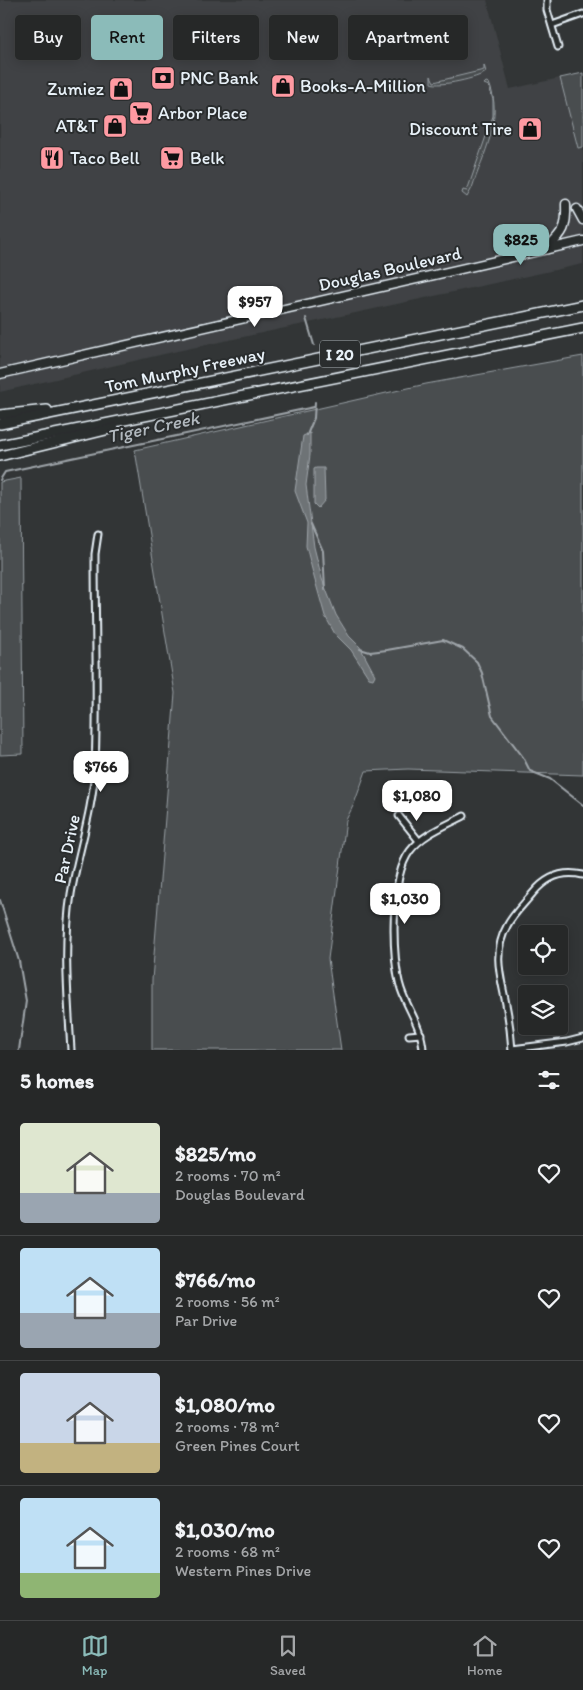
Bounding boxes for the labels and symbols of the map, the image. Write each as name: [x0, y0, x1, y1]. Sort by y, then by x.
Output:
bank icon: PNC Bank: [150, 65, 176, 91]
place label: PNC Bank: [180, 67, 258, 89]
shop icon: Books-A-Million: [270, 73, 296, 99]
place label: Books-A-Million: [300, 75, 426, 97]
shop icon: Zumiez: [108, 76, 134, 102]
place label: Zumiez: [47, 78, 104, 100]
supermarket icon: Arbor Place: [128, 100, 154, 126]
place label: Arbor Place: [158, 102, 248, 124]
shop icon: AT&T: [102, 113, 128, 139]
place label: AT&T: [56, 115, 98, 137]
shop icon: Discount Tire: [517, 116, 543, 142]
place label: Discount Tire: [409, 118, 512, 140]
restaurant icon: Taco Bell: [39, 145, 65, 171]
supermarket icon: Belk: [159, 145, 185, 171]
place label: Taco Bell: [70, 147, 140, 169]
place label: Belk: [190, 147, 225, 169]
pin: $825: [491, 224, 551, 266]
street label: Douglas Boulevard: [316, 242, 464, 296]
pin: $957: [225, 286, 285, 328]
road number: I 20: [320, 340, 360, 368]
street label: Tom Murphy Freeway: [103, 342, 268, 398]
water label: Tiger Creek: [105, 406, 202, 448]
pin: $766: [71, 750, 131, 793]
pin: $1,080: [376, 780, 458, 822]
street label: Par Drive: [49, 812, 85, 886]
pin: $1,030: [364, 882, 446, 925]

